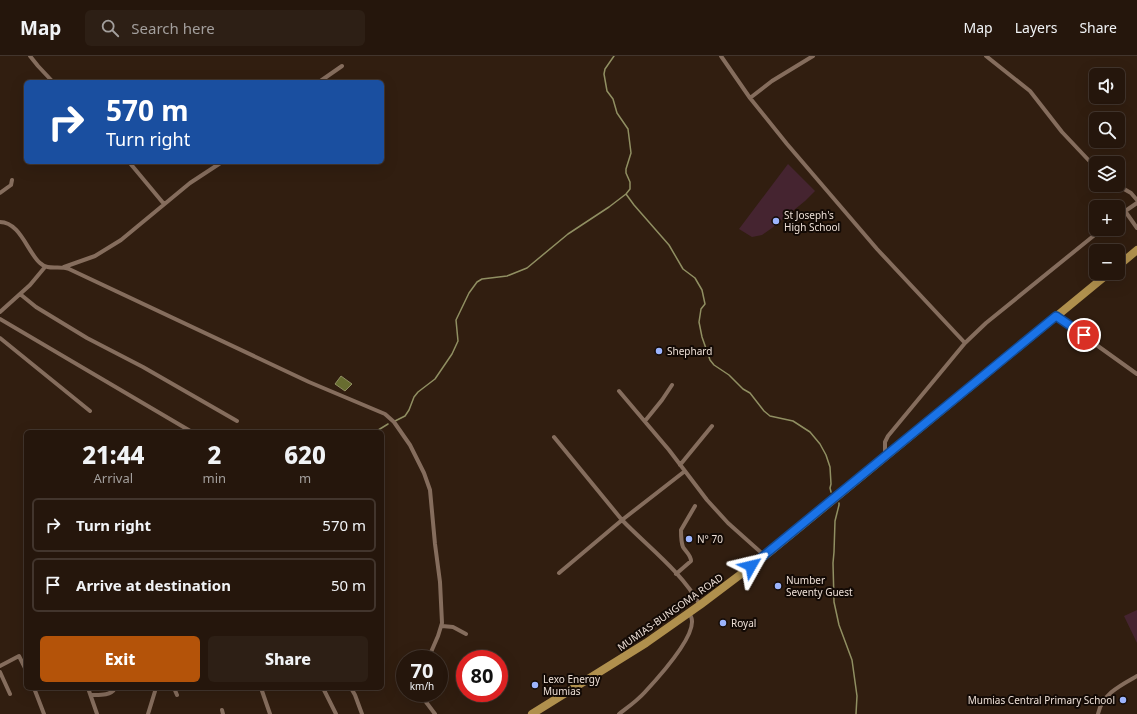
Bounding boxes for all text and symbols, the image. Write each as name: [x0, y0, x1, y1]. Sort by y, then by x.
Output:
search box: [85, 10, 365, 46]
text: Map: [20, 15, 61, 41]
icon: search: [99, 17, 121, 39]
text: Search here: [131, 18, 215, 38]
text: Map: [964, 18, 993, 37]
text: Layers: [1015, 18, 1057, 37]
text: Share: [1079, 18, 1117, 37]
map controls: [1089, 68, 1125, 280]
button: sound: [1089, 68, 1125, 104]
text: 570 m: [106, 91, 189, 129]
icon: right: [40, 96, 92, 148]
button: search: [1089, 112, 1125, 148]
text: Turn right: [106, 127, 190, 151]
button: layers: [1089, 156, 1125, 192]
button: +: [1089, 200, 1125, 236]
place label: St Joseph's High School: [784, 208, 840, 234]
marker: St Joseph's High School: [771, 216, 781, 226]
button: −: [1089, 244, 1125, 280]
pin: [1067, 318, 1101, 352]
icon: arrive: [1073, 324, 1095, 346]
place label: Shephard: [667, 344, 712, 358]
marker: Shephard: [654, 346, 664, 356]
text: 21:44: [82, 438, 144, 471]
text: 2: [207, 438, 221, 471]
text: 620: [284, 438, 326, 471]
text: Arrival: [93, 469, 133, 487]
text: min: [203, 469, 226, 487]
text: m: [299, 469, 311, 487]
icon: right: [42, 514, 64, 536]
text: Turn right: [76, 515, 151, 535]
text: 570 m: [322, 515, 366, 535]
place label: N° 70: [697, 532, 723, 546]
marker: N° 70: [684, 534, 694, 544]
position arrow: [730, 545, 772, 587]
street label: MUMIAS-BUNGOMA ROAD: [614, 570, 726, 654]
place label: Number Seventy Guest: [786, 573, 853, 599]
icon: arrive: [42, 574, 64, 596]
text: Arrive at destination: [76, 575, 231, 595]
text: 50 m: [331, 575, 366, 595]
marker: Number Seventy Guest: [773, 581, 783, 591]
place label: Royal: [731, 616, 756, 630]
marker: Royal: [718, 618, 728, 628]
button: Exit: [40, 636, 200, 682]
button: Share: [208, 636, 368, 682]
speed limit sign: 80: [456, 650, 508, 702]
text: 70: [411, 657, 433, 684]
place label: Lexo Energy Mumias: [543, 672, 601, 698]
text: km/h: [410, 679, 434, 693]
marker: Lexo Energy Mumias: [530, 680, 540, 690]
place label: Mumias Central Primary School: [968, 693, 1115, 707]
marker: Mumias Central Primary School: [1118, 695, 1128, 705]

